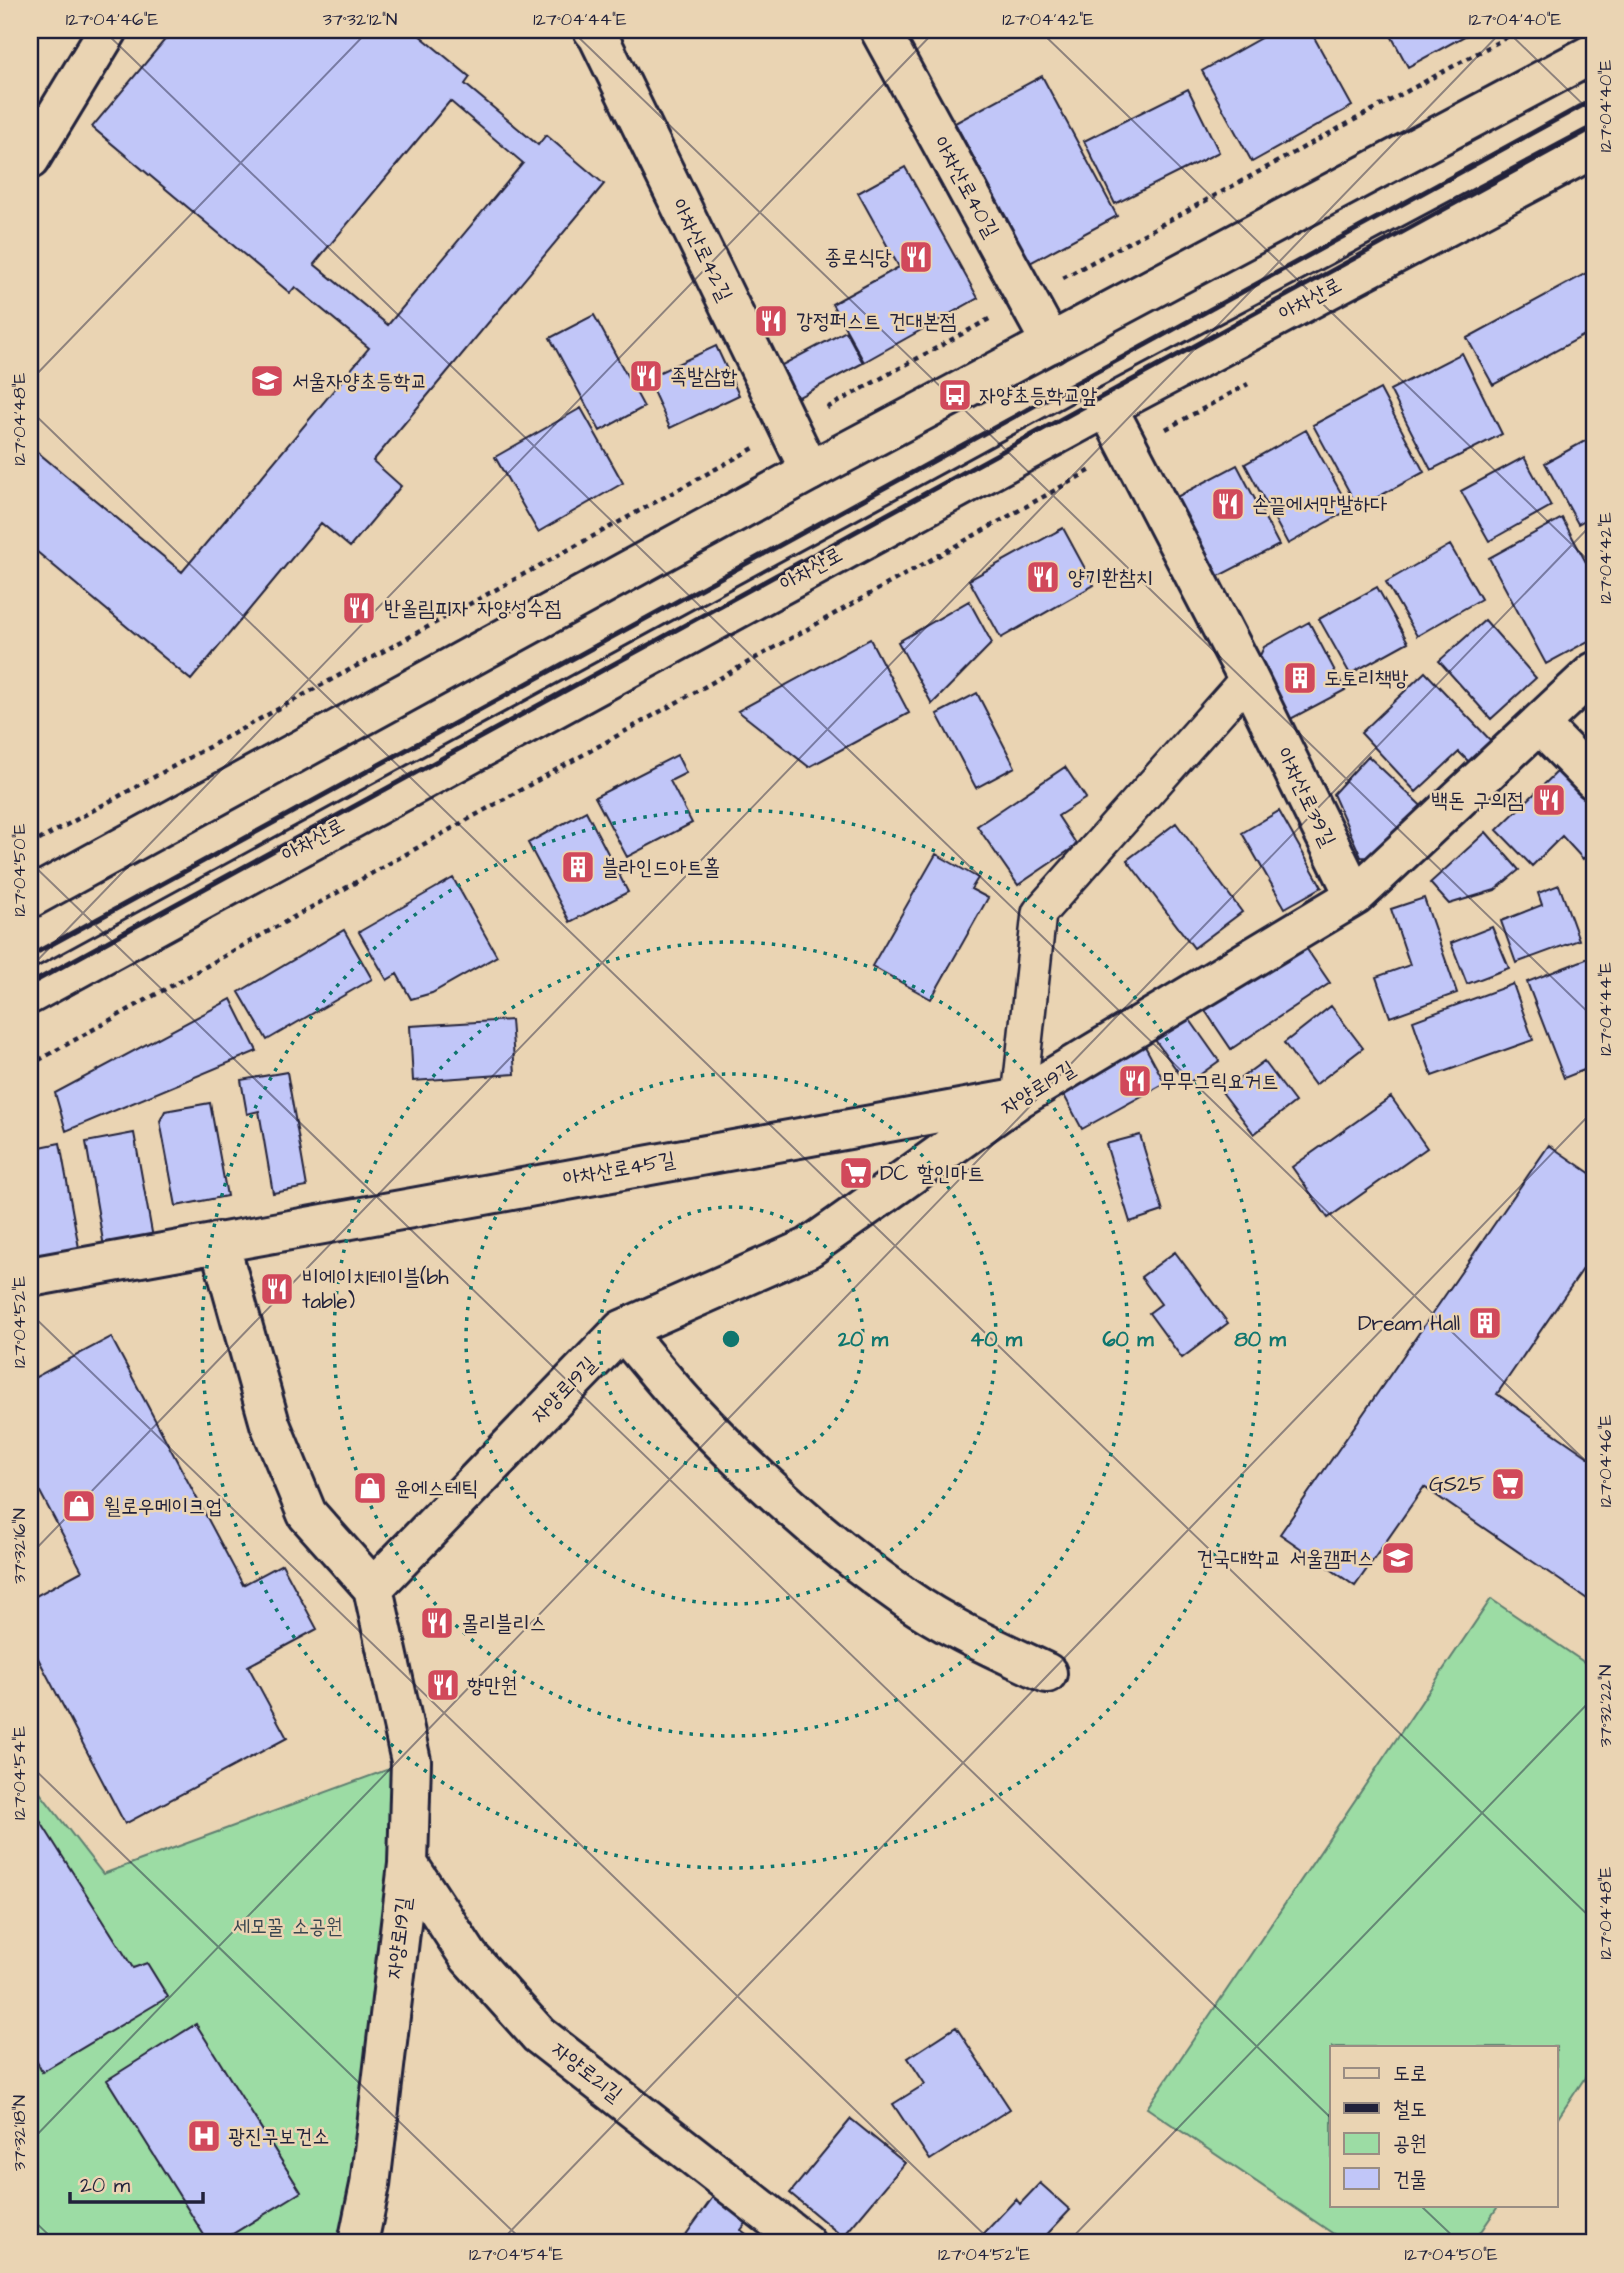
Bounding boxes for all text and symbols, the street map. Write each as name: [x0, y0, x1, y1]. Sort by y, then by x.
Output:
text: 127°04'46"E: [66, 7, 159, 32]
text: 37°32'12"N: [323, 7, 397, 32]
text: 127°04'44"E: [533, 7, 627, 32]
text: 127°04'42"E: [1002, 7, 1094, 32]
text: 127°04'40"E: [1469, 7, 1562, 32]
text: 127°04'40"E: [1593, 59, 1618, 152]
street label: 아차산로40길: [926, 131, 1006, 243]
street label: 아차산로42길: [665, 194, 739, 306]
restaurant icon: 종로식당: [897, 238, 935, 276]
place label: 종로식당: [824, 243, 892, 272]
street label: 아차산로: [1273, 270, 1347, 328]
restaurant icon: 강정퍼스트 건대본점: [752, 302, 790, 340]
place label: 강정퍼스트 건대본점: [796, 307, 957, 336]
restaurant icon: 족발삼합: [627, 357, 665, 395]
school or university icon: 서울자양초등학교: [248, 362, 286, 400]
place label: 족발삼합: [670, 362, 738, 391]
place label: 서울자양초등학교: [292, 367, 427, 396]
text: 127°04'48"E: [7, 372, 32, 466]
bus stop icon: 자양초등학교앞: [936, 376, 974, 414]
place label: 자양초등학교앞: [979, 381, 1097, 410]
restaurant icon: 손끝에서만발하다: [1209, 485, 1247, 523]
place label: 손끝에서만발하다: [1252, 490, 1387, 519]
text: 127°04'42"E: [1593, 512, 1618, 604]
street label: 아차산로: [774, 540, 848, 598]
restaurant icon: 양기환참치: [1024, 558, 1062, 596]
place label: 양기환참치: [1068, 563, 1153, 592]
restaurant icon: 반올림피자 자양성수점: [340, 589, 378, 627]
place label: 반올림피자 자양성수점: [384, 594, 561, 623]
building icon: 도토리책방: [1281, 659, 1319, 697]
place label: 도토리책방: [1324, 664, 1409, 693]
street label: 아차산로39길: [1269, 742, 1343, 852]
restaurant icon: 백돈 구의점: [1530, 781, 1568, 819]
place label: 백돈 구의점: [1431, 786, 1524, 815]
street label: 아차산로: [276, 811, 350, 869]
text: 127°04'50"E: [7, 823, 32, 917]
building icon: 블라인드아트홀: [559, 848, 597, 886]
place label: 블라인드아트홀: [602, 853, 720, 882]
text: 127°04'44"E: [1593, 962, 1618, 1056]
street label: 자양로19길: [995, 1054, 1081, 1122]
restaurant icon: 무무그릭요거트: [1116, 1062, 1154, 1100]
place label: 무무그릭요거트: [1160, 1067, 1278, 1096]
street label: 아차산로45길: [561, 1145, 678, 1193]
supermarket icon: DC 할인마트: [837, 1154, 875, 1192]
place label: DC 할인마트: [880, 1159, 985, 1188]
place label: 비에이치테이블(bh table): [302, 1263, 449, 1316]
restaurant icon: 비에이치테이블(bh table): [258, 1270, 296, 1308]
text: 127°04'52"E: [7, 1276, 32, 1368]
building icon: Dream Hall: [1466, 1304, 1504, 1342]
place label: Dream Hall: [1358, 1309, 1460, 1338]
text: 20 m: [837, 1325, 889, 1354]
text: 40 m: [970, 1325, 1023, 1354]
text: 60 m: [1102, 1325, 1154, 1354]
text: 80 m: [1234, 1325, 1286, 1354]
centre of rings: [719, 1327, 743, 1351]
street label: 자양로19길: [525, 1350, 603, 1430]
text: 127°04'46"E: [1593, 1414, 1618, 1507]
supermarket icon: GS25: [1489, 1465, 1527, 1503]
shop icon: 윤에스테틱: [351, 1469, 389, 1507]
place label: GS25: [1429, 1470, 1484, 1499]
place label: 윤에스테틱: [394, 1474, 479, 1503]
shop icon: 윌로우메이크업: [60, 1487, 98, 1525]
place label: 윌로우메이크업: [104, 1492, 222, 1521]
text: 37°32'16"N: [7, 1508, 32, 1584]
school or university icon: 건국대학교 서울캠퍼스: [1379, 1539, 1417, 1577]
place label: 건국대학교 서울캠퍼스: [1197, 1544, 1374, 1573]
restaurant icon: 몰리블리스: [418, 1604, 456, 1642]
place label: 몰리블리스: [462, 1609, 547, 1638]
text: 37°32'22"N: [1593, 1665, 1618, 1747]
restaurant icon: 향만원: [424, 1666, 462, 1704]
place label: 향만원: [467, 1671, 518, 1700]
text: 127°04'54"E: [7, 1726, 32, 1820]
text: 127°04'48"E: [1593, 1866, 1618, 1960]
street label: 자양로19길: [380, 1895, 418, 1981]
park label: 세모꿀 소공원: [233, 1912, 343, 1941]
street label: 자양로21길: [546, 2035, 628, 2109]
legend: [1330, 2046, 1558, 2206]
text: 도로: [1393, 2059, 1427, 2088]
text: 37°32'18"N: [7, 2095, 32, 2171]
text: 철도: [1393, 2095, 1427, 2124]
hospital icon: 광진구보건소: [185, 2117, 223, 2155]
place label: 광진구보건소: [228, 2122, 329, 2151]
text: 공원: [1393, 2129, 1427, 2158]
scale bar: [70, 2161, 203, 2205]
text: 건물: [1393, 2165, 1427, 2194]
text: 20 m: [80, 2171, 131, 2200]
text: 127°04'54"E: [469, 2242, 563, 2267]
text: 127°04'52"E: [938, 2242, 1030, 2267]
text: 127°04'50"E: [1404, 2242, 1498, 2267]

